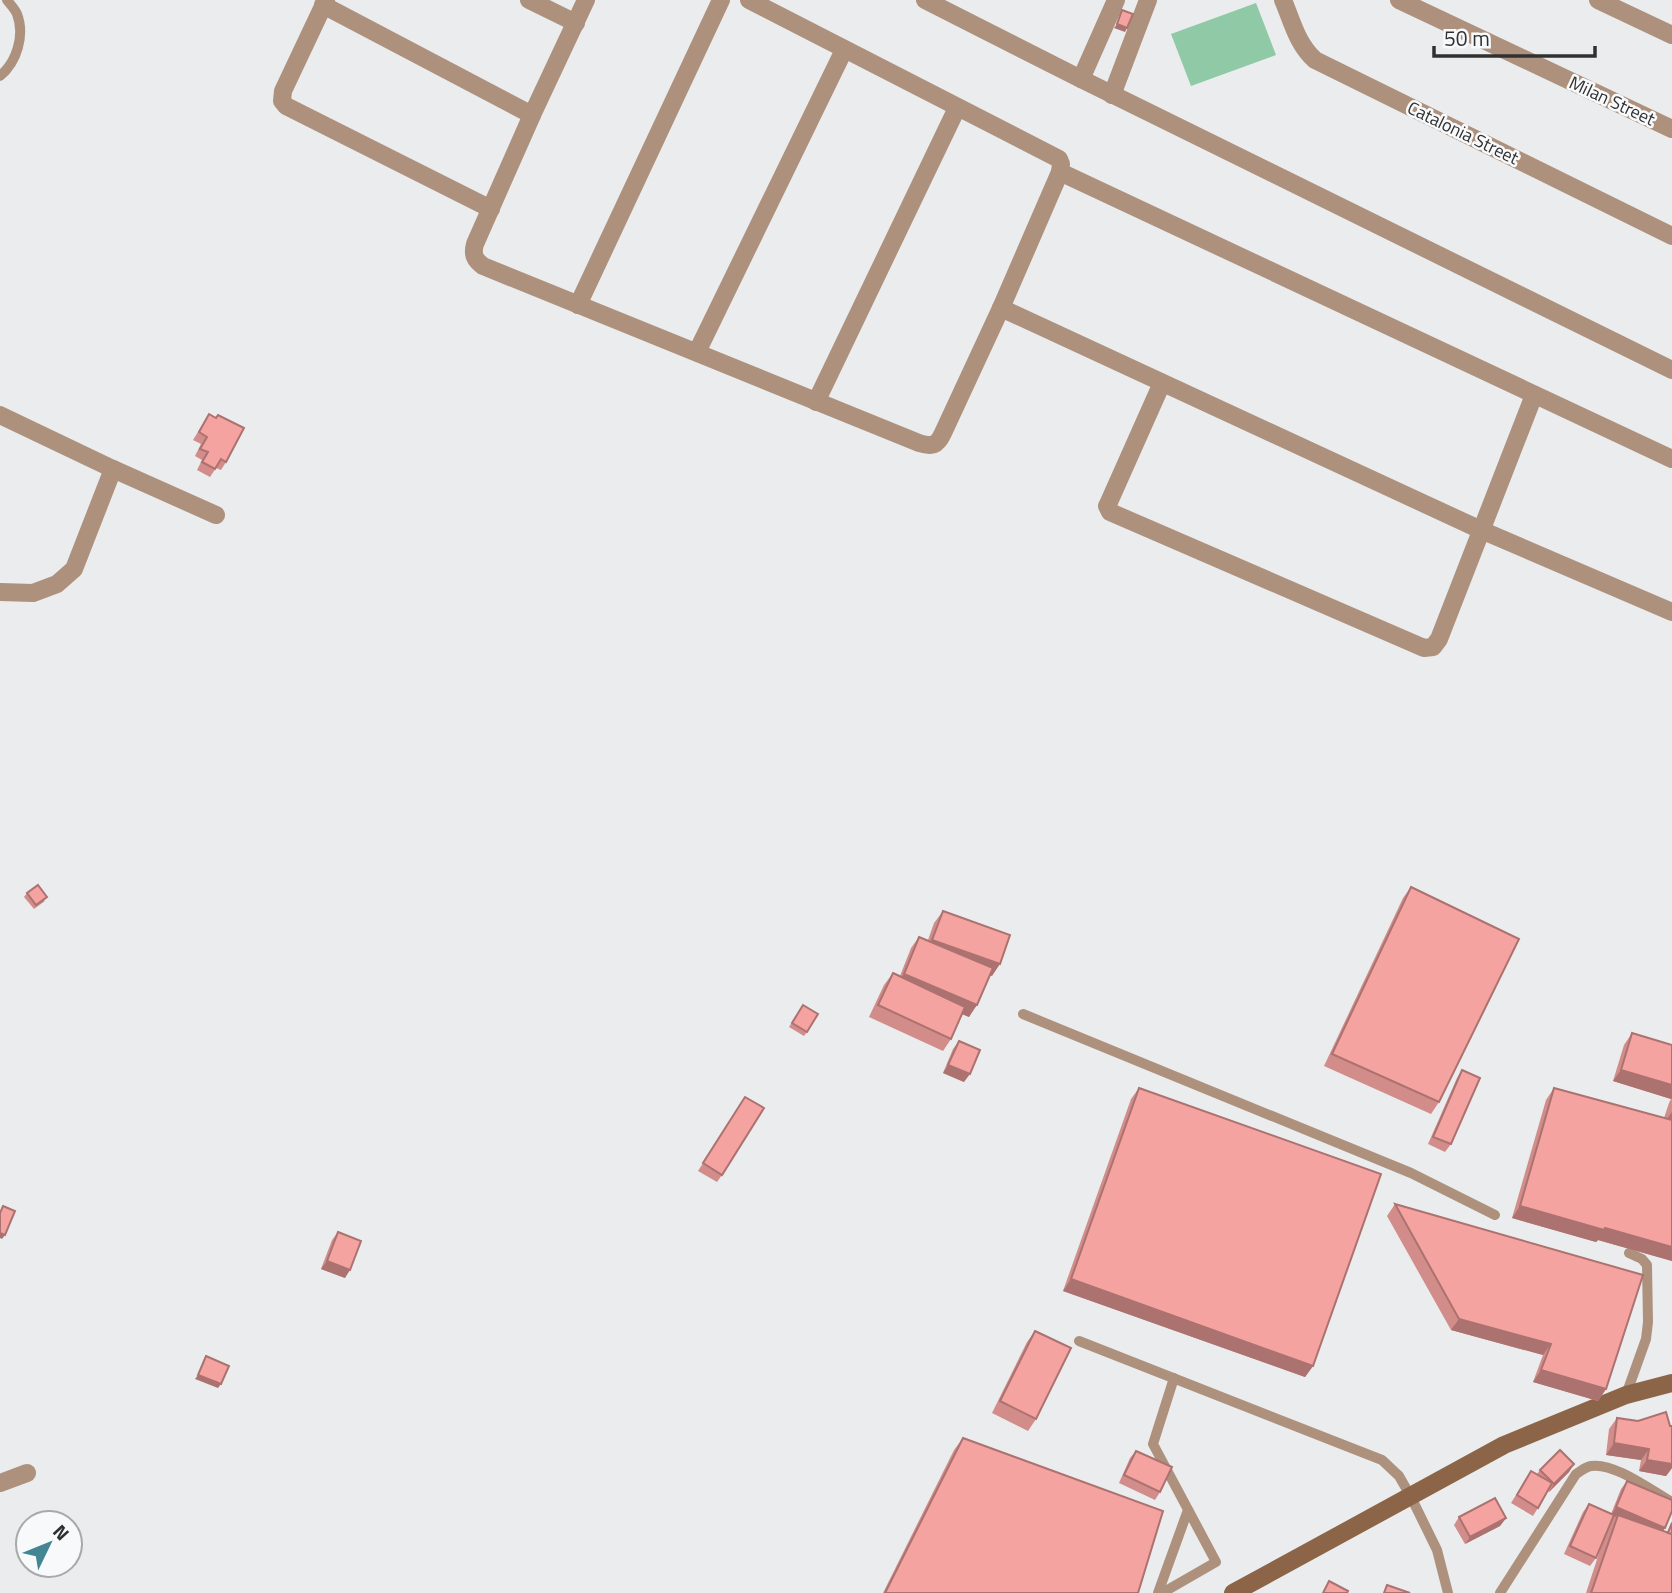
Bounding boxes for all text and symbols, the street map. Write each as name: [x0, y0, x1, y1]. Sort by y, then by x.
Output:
scale bar: [1434, 14, 1595, 58]
text: 50 m: [1444, 22, 1490, 54]
street label: Milan Street: [1565, 69, 1660, 133]
street label: Catalonia Street: [1403, 94, 1524, 171]
north arrow: [14, 1509, 84, 1579]
text: N: [47, 1517, 77, 1547]

